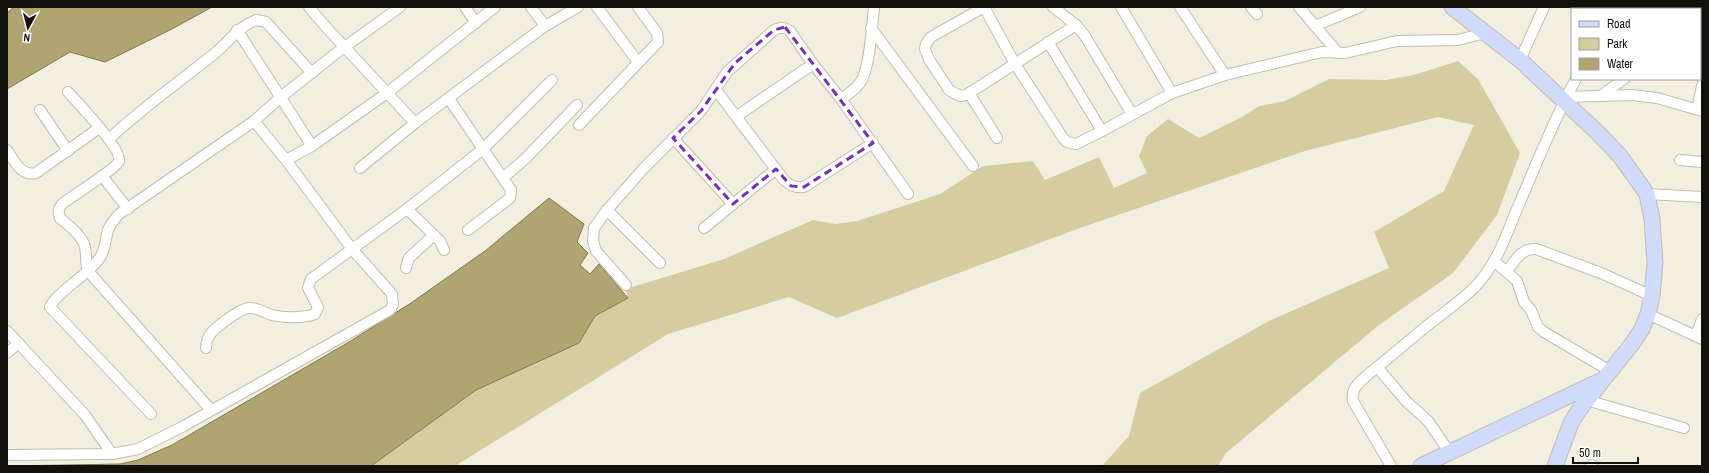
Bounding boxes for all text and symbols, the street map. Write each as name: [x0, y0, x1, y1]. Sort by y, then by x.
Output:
north arrow: [8, 8, 48, 48]
legend: [1571, 8, 1701, 80]
text: Road: [1607, 16, 1631, 32]
text: N: [23, 31, 31, 45]
text: Park: [1607, 36, 1627, 52]
text: Water: [1607, 56, 1634, 72]
scale bar: [1573, 439, 1638, 465]
text: 50 m: [1579, 445, 1601, 461]

